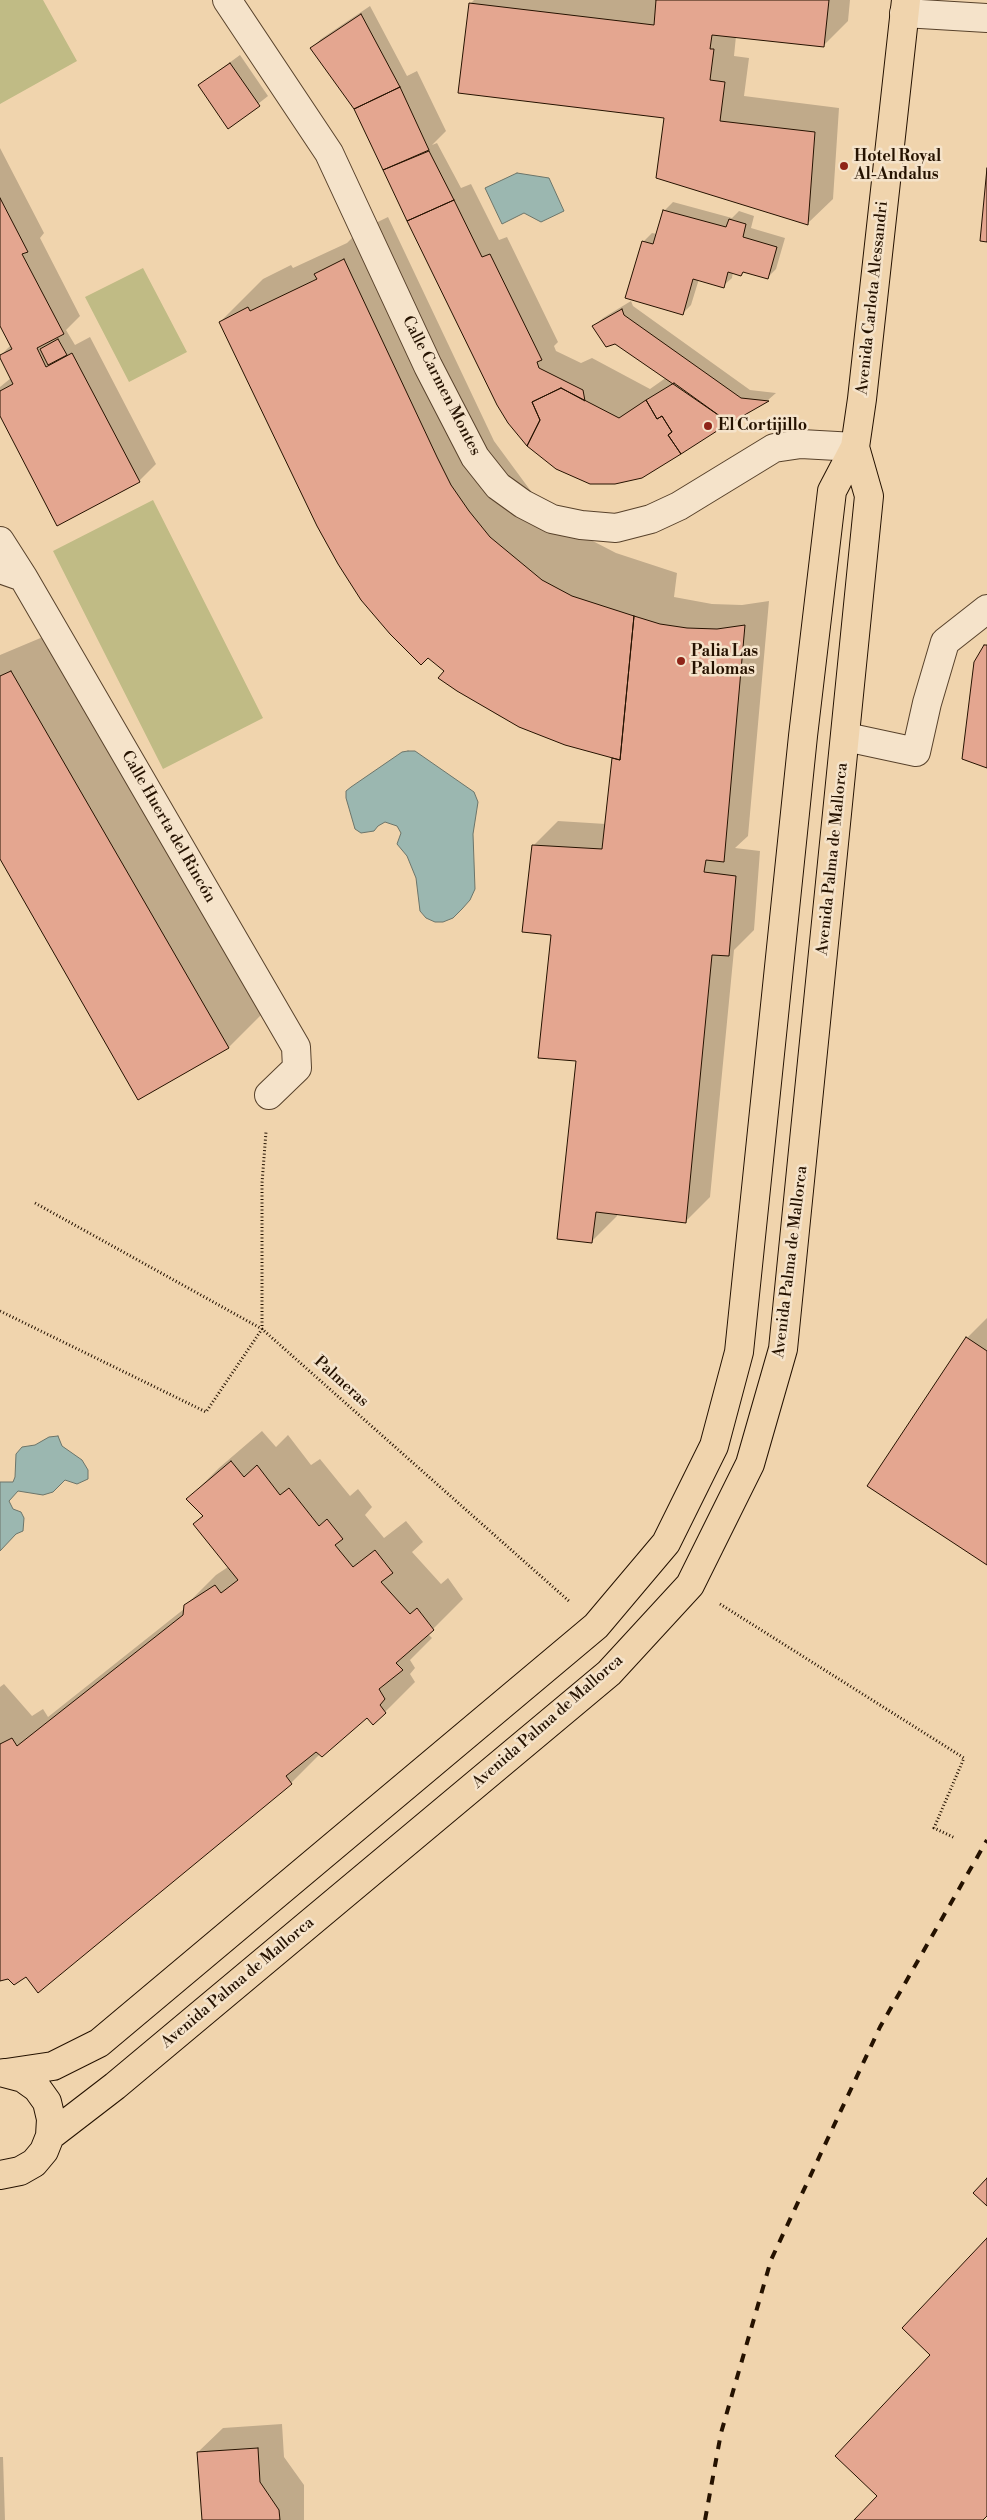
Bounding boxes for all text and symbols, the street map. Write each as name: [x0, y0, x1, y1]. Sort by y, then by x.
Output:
place label: Hotel Royal Al-Andalus: [854, 147, 941, 185]
marker: Hotel Royal Al-Andalus: [838, 160, 850, 172]
street label: Avenida Carlota Alessandri: [853, 200, 893, 396]
street label: Calle Carmen Montes: [397, 313, 485, 459]
place label: El Cortijillo: [718, 416, 807, 436]
marker: El Cortijillo: [702, 420, 714, 432]
place label: Palia Las Palomas: [691, 642, 758, 680]
marker: Palia Las Palomas: [675, 655, 687, 667]
street label: Calle Huerta del Rincón: [117, 748, 219, 906]
street label: Avenida Palma de Mallorca: [813, 762, 853, 956]
street label: Avenida Palma de Mallorca: [770, 1165, 812, 1359]
street label: Palmeras: [310, 1352, 372, 1412]
street label: Avenida Palma de Mallorca: [469, 1651, 627, 1793]
street label: Avenida Palma de Mallorca: [158, 1913, 318, 2053]

